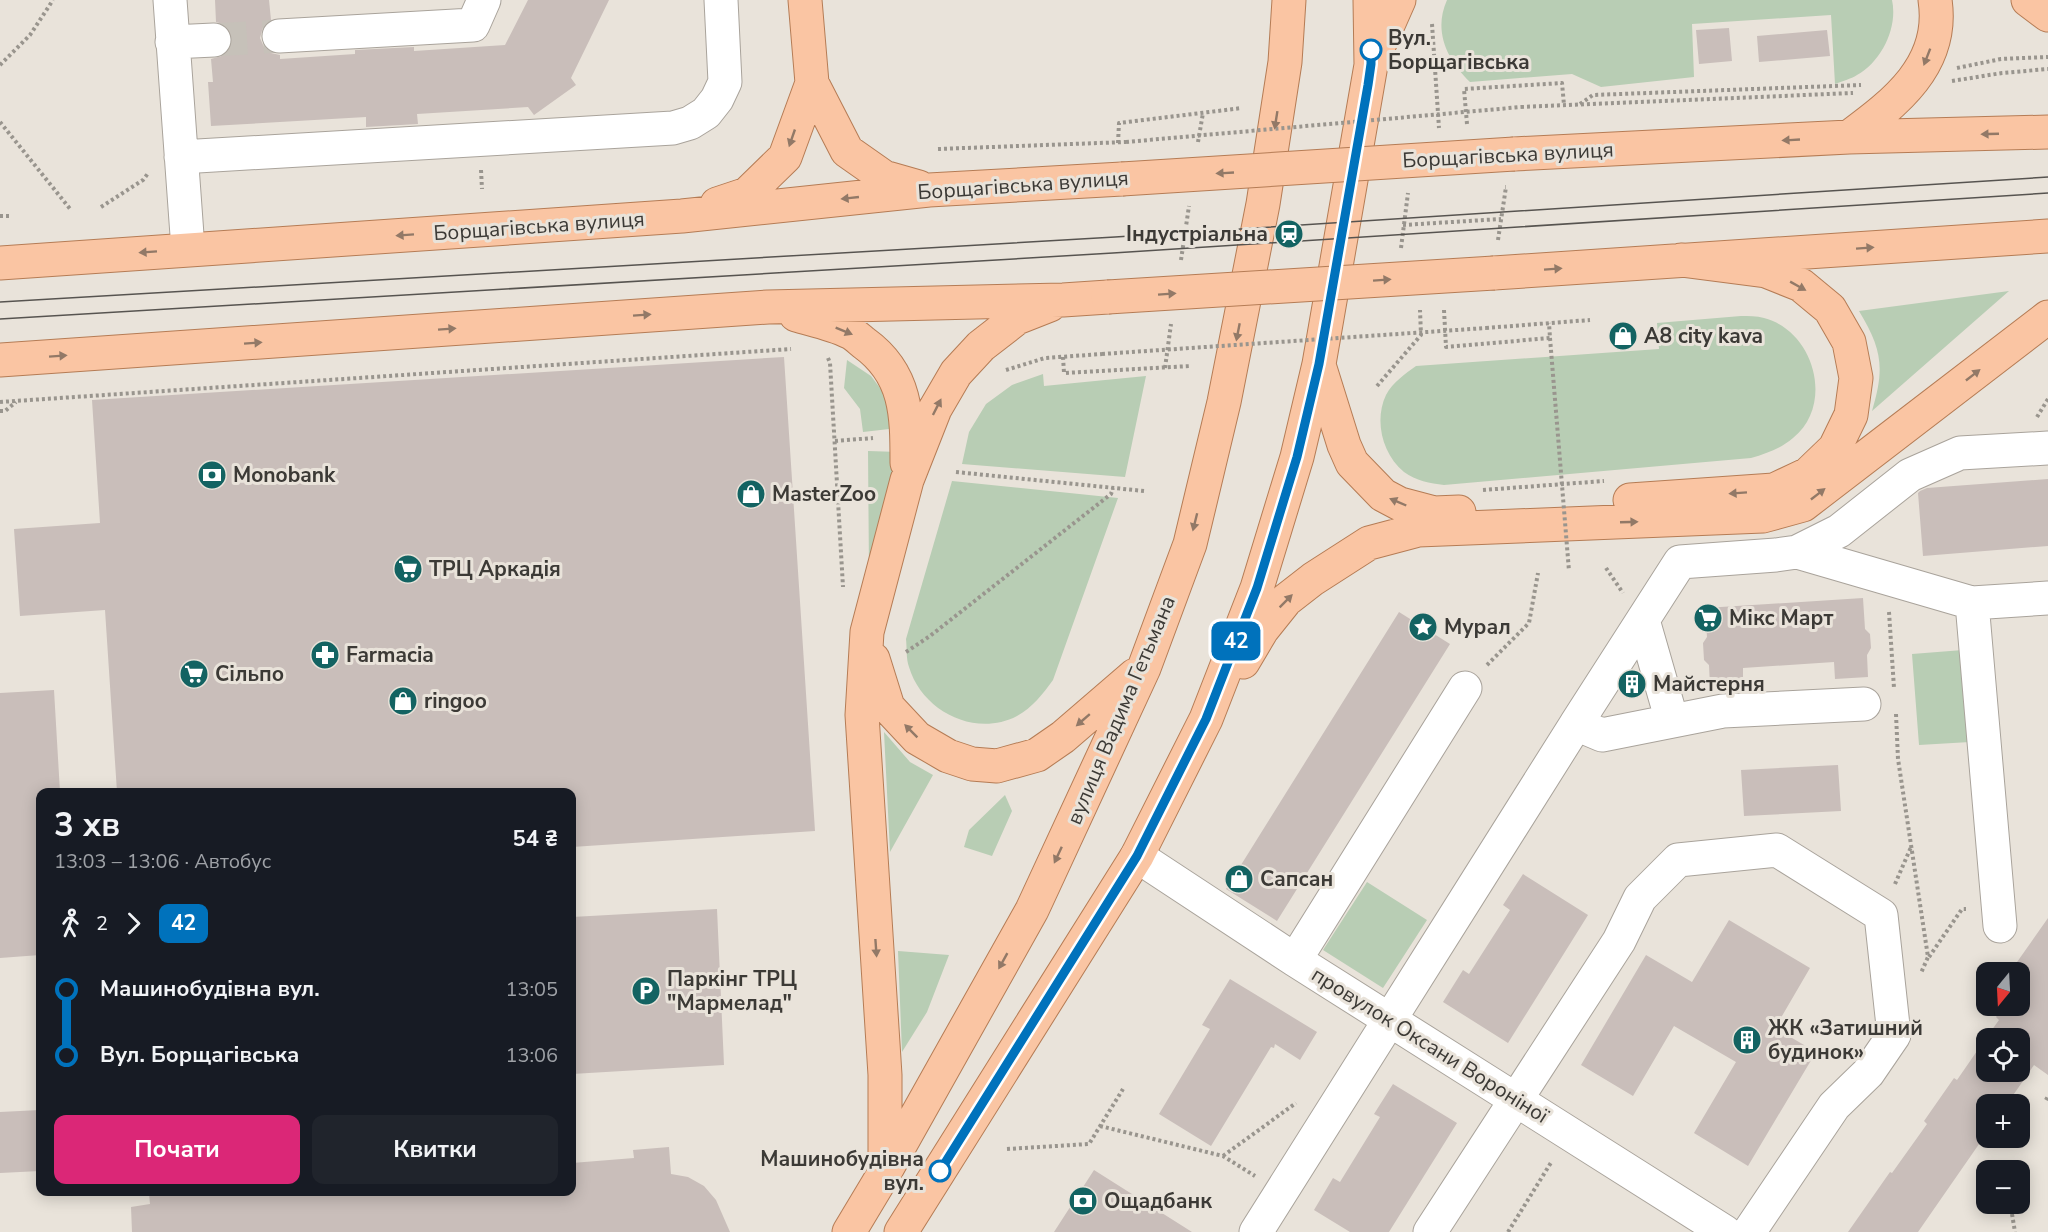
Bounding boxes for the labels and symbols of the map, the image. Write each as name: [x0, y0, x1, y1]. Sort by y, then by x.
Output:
place label: Вул. Борщагівська: [1388, 24, 1530, 76]
marker: Вул. Борщагівська: [1360, 39, 1382, 61]
one-way arrow: [1922, 48, 1932, 66]
one-way arrow: [1272, 110, 1281, 129]
one-way arrow: [787, 129, 797, 147]
one-way arrow: [1980, 129, 1999, 138]
street label: Борщагівська вулиця: [1402, 135, 1614, 175]
one-way arrow: [1781, 136, 1800, 145]
street label: Борщагівська вулиця: [916, 164, 1130, 206]
one-way arrow: [1215, 168, 1234, 177]
one-way arrow: [841, 193, 860, 203]
street label: Борщагівська вулиця: [432, 205, 646, 247]
station icon: Індустріальна: [1273, 218, 1305, 250]
place label: Індустріальна: [1126, 220, 1268, 248]
one-way arrow: [395, 230, 414, 239]
one-way arrow: [1855, 243, 1874, 253]
one-way arrow: [138, 247, 157, 257]
one-way arrow: [1543, 265, 1562, 274]
one-way arrow: [1373, 275, 1392, 285]
one-way arrow: [1790, 281, 1807, 291]
one-way arrow: [1157, 289, 1176, 298]
one-way arrow: [632, 311, 651, 320]
shop icon: A8 city kava: [1607, 320, 1639, 352]
place label: A8 city kava: [1644, 322, 1763, 350]
one-way arrow: [1233, 323, 1242, 342]
one-way arrow: [438, 324, 457, 334]
one-way arrow: [835, 326, 853, 336]
one-way arrow: [243, 338, 262, 347]
one-way arrow: [49, 351, 68, 361]
one-way arrow: [1965, 369, 1980, 381]
one-way arrow: [932, 398, 942, 415]
bank icon: Monobank: [196, 459, 228, 491]
place label: Monobank: [233, 461, 336, 489]
shop icon: MasterZoo: [735, 478, 767, 510]
place label: MasterZoo: [772, 480, 876, 508]
one-way arrow: [1810, 487, 1826, 500]
one-way arrow: [1728, 488, 1747, 497]
one-way arrow: [1389, 497, 1407, 507]
one-way arrow: [1189, 513, 1199, 532]
one-way arrow: [1619, 517, 1638, 527]
supermarket icon: ТРЦ Аркадія: [392, 553, 424, 585]
place label: ТРЦ Аркадія: [429, 555, 561, 583]
street label: вулиця Вадима Гетьмана: [1060, 591, 1182, 829]
one-way arrow: [1279, 594, 1293, 609]
supermarket icon: Мікс Март: [1692, 602, 1724, 634]
place label: Мікс Март: [1729, 604, 1833, 632]
place icon: Мурал: [1407, 611, 1439, 643]
place label: Мурал: [1444, 613, 1511, 641]
line badge: 42: [1209, 622, 1263, 660]
pharmacy icon: Farmacia: [309, 639, 341, 671]
place label: Farmacia: [346, 641, 434, 669]
supermarket icon: Сільпо: [178, 658, 210, 690]
place label: Сільпо: [215, 660, 284, 688]
building icon: Майстерня: [1616, 668, 1648, 700]
place label: Майстерня: [1653, 670, 1765, 698]
shop icon: ringoo: [387, 685, 419, 717]
place label: ringoo: [424, 687, 487, 715]
one-way arrow: [1076, 713, 1091, 726]
one-way arrow: [904, 724, 918, 738]
one-way arrow: [1053, 846, 1062, 863]
shop icon: Сапсан: [1223, 863, 1255, 895]
place label: Сапсан: [1260, 865, 1333, 893]
one-way arrow: [871, 938, 881, 957]
one-way arrow: [998, 953, 1008, 970]
street label: провулок Оксани Вороніної: [1306, 960, 1555, 1130]
north arrow: [1976, 962, 2030, 1016]
place label: Паркінг ТРЦ "Мармелад": [667, 965, 797, 1017]
parking icon: Паркінг ТРЦ "Мармелад": [630, 975, 662, 1007]
place label: ЖК «Затишний будинок»: [1768, 1014, 1923, 1066]
building icon: ЖК «Затишний будинок»: [1731, 1024, 1763, 1056]
place label: Машинобудівна вул.: [760, 1145, 924, 1197]
marker: Машинобудівна вул.: [929, 1160, 951, 1182]
bank icon: Ощадбанк: [1067, 1185, 1099, 1217]
place label: Ощадбанк: [1104, 1187, 1212, 1215]

